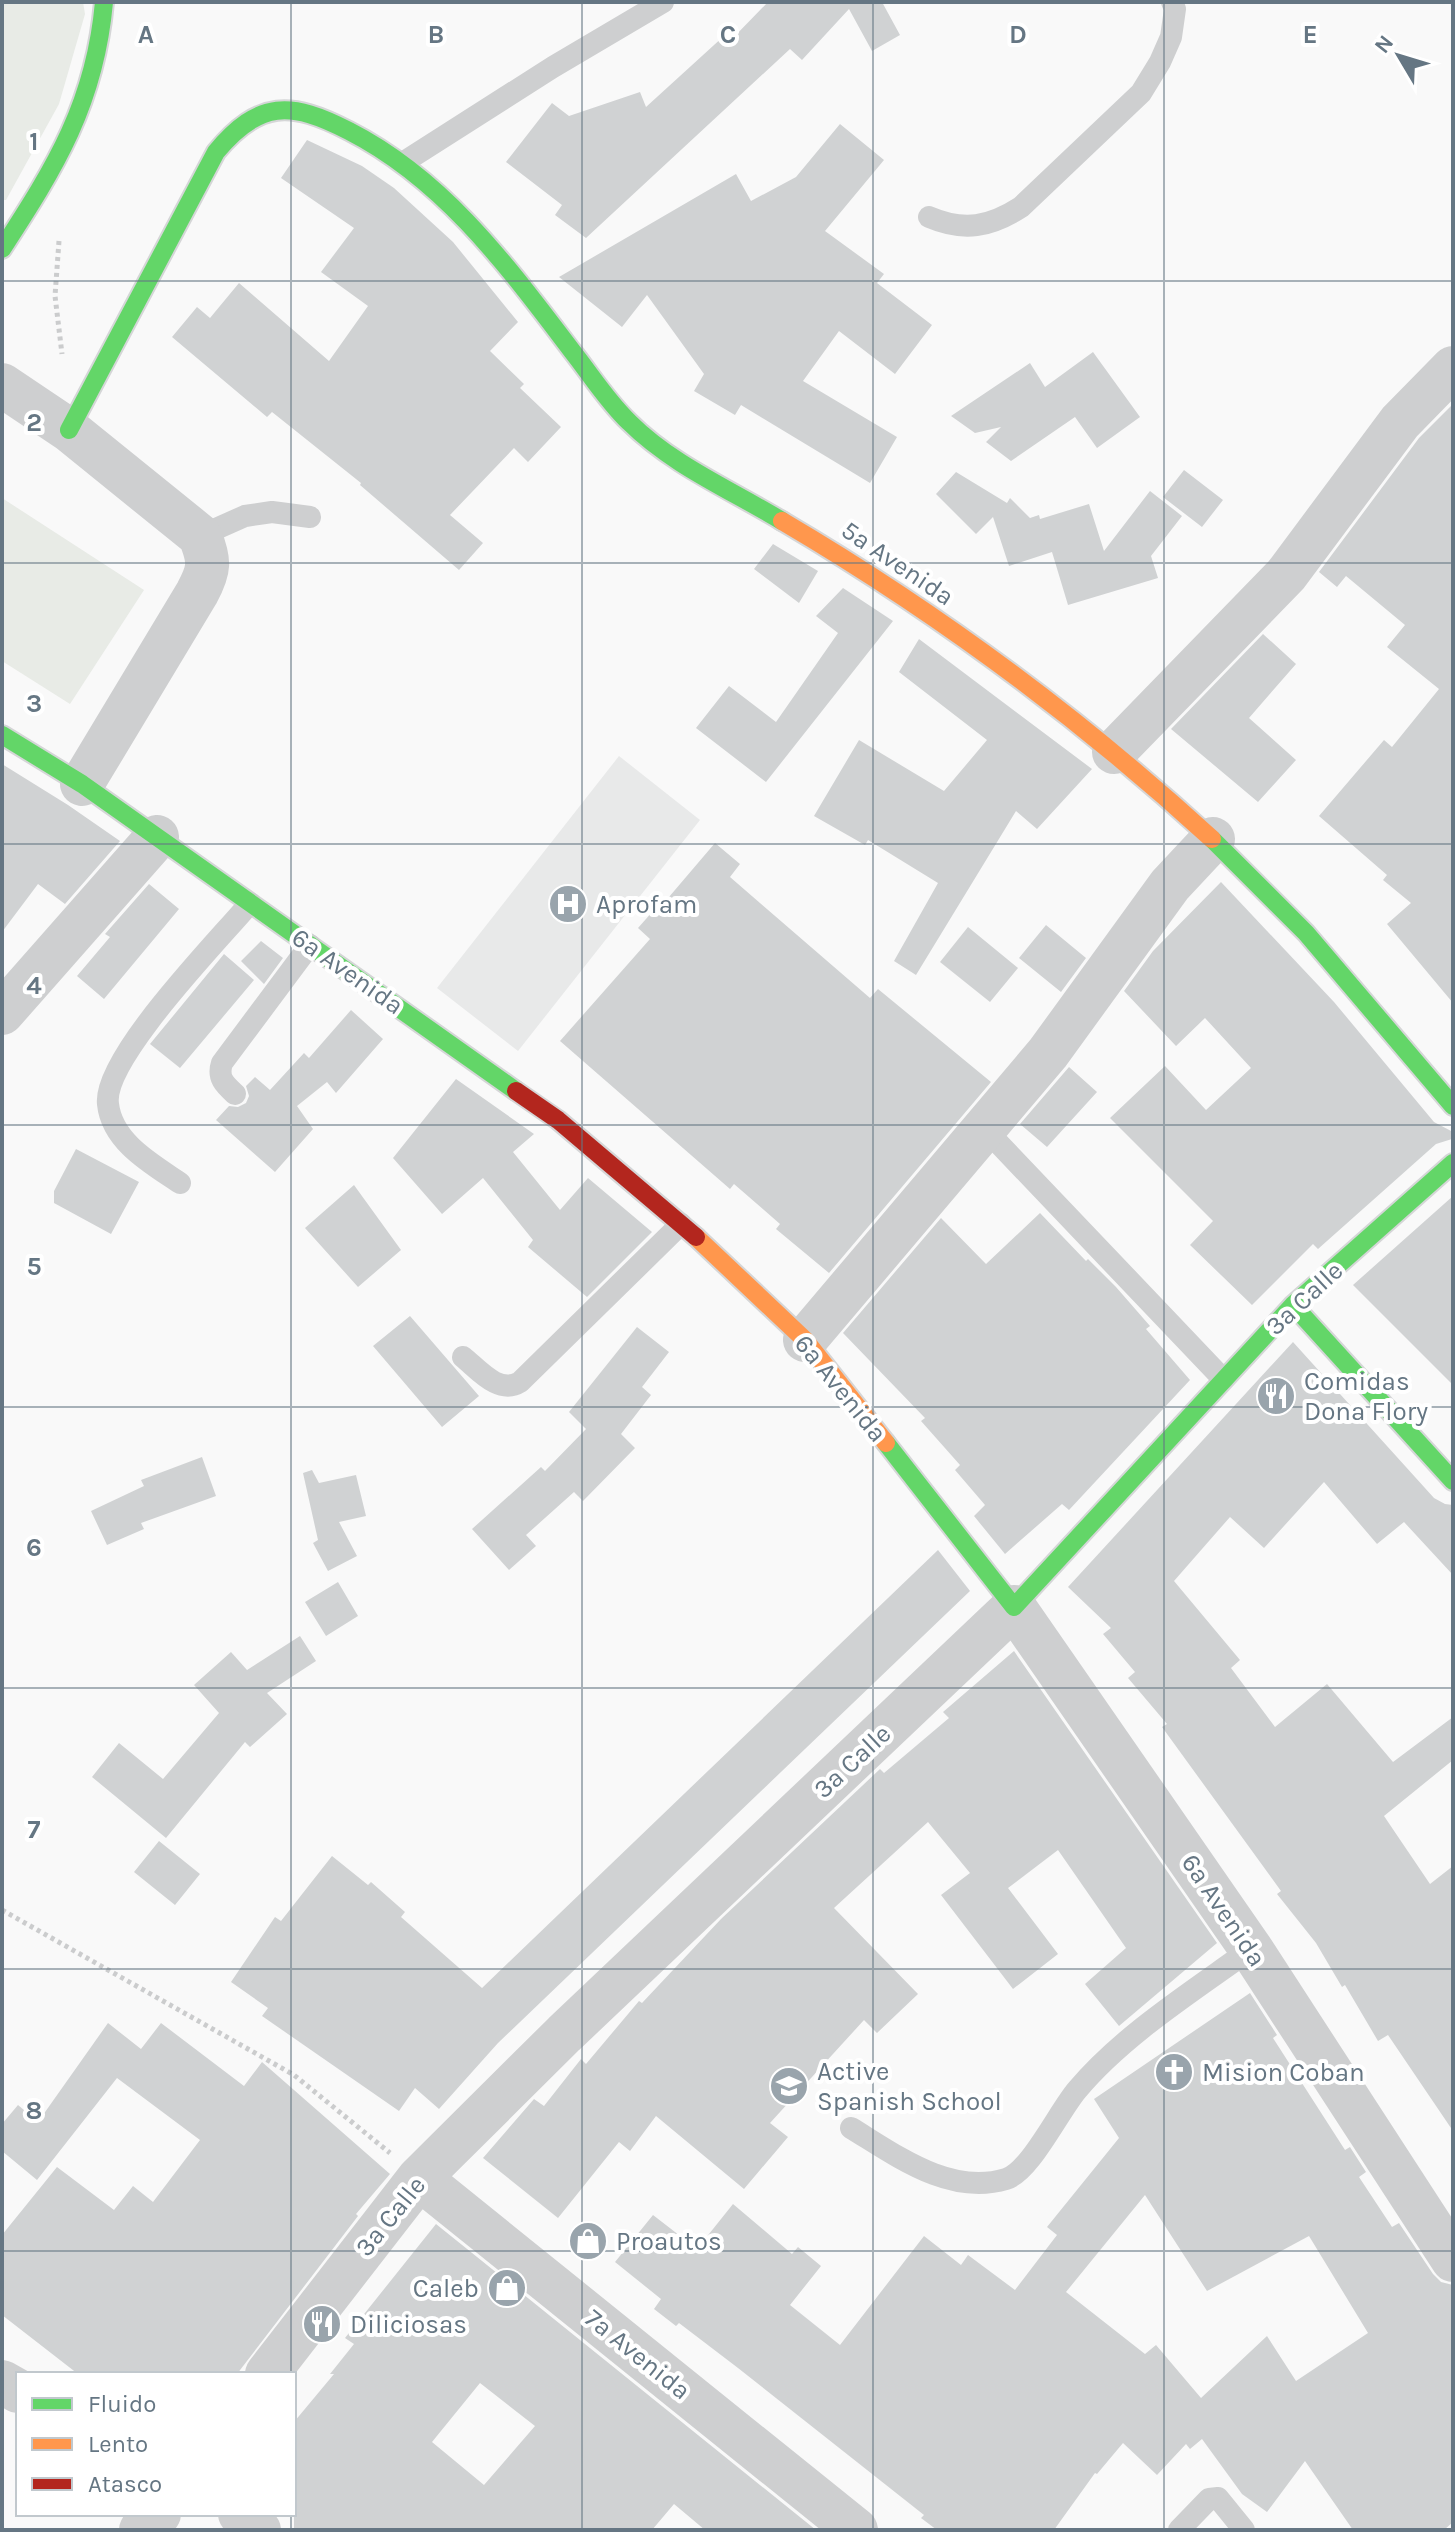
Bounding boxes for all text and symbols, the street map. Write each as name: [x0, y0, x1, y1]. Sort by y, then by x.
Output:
north arrow: [1359, 16, 1439, 96]
text: A: [138, 19, 154, 50]
text: B: [428, 19, 444, 50]
text: C: [720, 19, 736, 50]
text: D: [1009, 19, 1027, 50]
text: E: [1302, 19, 1318, 50]
text: N: [1369, 30, 1399, 59]
text: 1: [29, 126, 39, 157]
text: 2: [26, 407, 42, 438]
street label: 5a Avenida: [836, 514, 960, 612]
text: 3: [26, 688, 42, 719]
hospital icon: Aprofam: [547, 883, 589, 925]
place label: Aprofam: [596, 889, 697, 920]
street label: 6a Avenida: [286, 922, 410, 1021]
text: 4: [26, 970, 42, 1001]
text: 5: [26, 1251, 42, 1282]
street label: 3a Calle: [1259, 1255, 1349, 1342]
street label: 6a Avenida: [788, 1328, 893, 1448]
place label: Comidas Dona Flory: [1304, 1366, 1428, 1427]
restaurant icon: Comidas Dona Flory: [1255, 1375, 1297, 1417]
text: 6: [26, 1532, 42, 1563]
street label: 3a Calle: [807, 1718, 897, 1805]
text: 7: [28, 1814, 41, 1845]
street label: 6a Avenida: [1175, 1848, 1273, 1973]
church icon: Mision Coban: [1153, 2051, 1195, 2093]
place label: Active Spanish School: [817, 2056, 1002, 2117]
place label: Mision Coban: [1202, 2057, 1365, 2088]
school or university icon: Active Spanish School: [768, 2065, 810, 2107]
text: 8: [26, 2095, 42, 2126]
street label: 3a Calle: [349, 2170, 432, 2263]
shop icon: Proautos: [567, 2220, 609, 2262]
place label: Proautos: [616, 2226, 722, 2257]
shop icon: Caleb: [486, 2267, 528, 2309]
place label: Caleb: [413, 2273, 479, 2304]
street label: 7a Avenida: [579, 2302, 697, 2406]
restaurant icon: Diliciosas: [301, 2303, 343, 2345]
place label: Diliciosas: [350, 2309, 467, 2340]
legend: [16, 2372, 296, 2516]
text: Fluido: [88, 2390, 156, 2418]
text: Lento: [88, 2430, 148, 2458]
text: Atasco: [88, 2470, 162, 2498]

